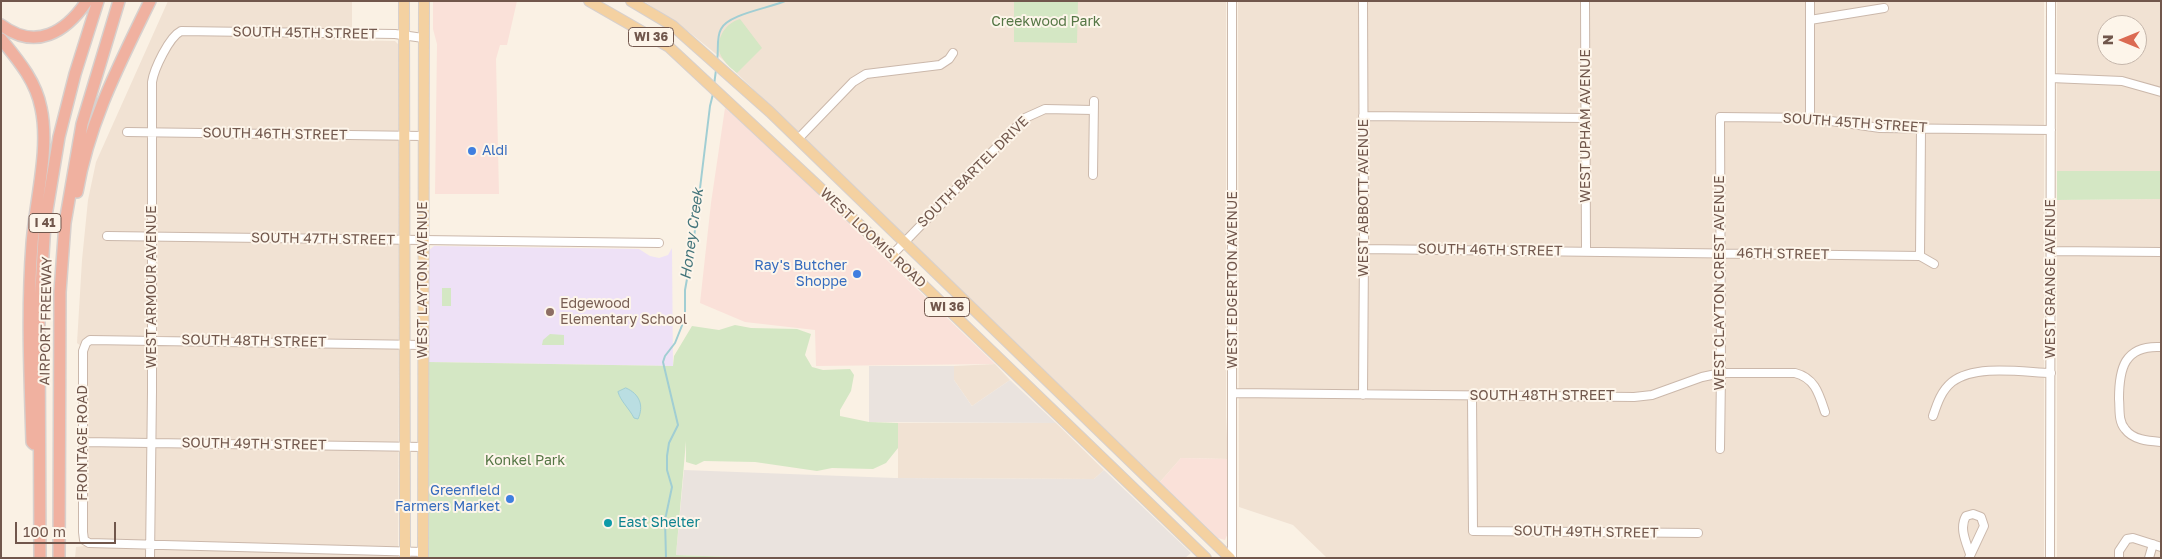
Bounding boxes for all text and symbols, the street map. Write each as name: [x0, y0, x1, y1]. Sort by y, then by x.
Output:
park label: Creekwood Park: [991, 14, 1101, 30]
north arrow: [2097, 15, 2147, 65]
street label: SOUTH 45TH STREET: [232, 23, 378, 43]
road number: WI 36: [628, 28, 674, 46]
text: N: [2099, 35, 2116, 45]
street label: WEST UPHAM AVENUE: [1578, 49, 1594, 203]
street label: SOUTH 45TH STREET: [1782, 110, 1928, 136]
street label: SOUTH BARTEL DRIVE: [914, 113, 1032, 231]
street label: WEST ABBOTT AVENUE: [1356, 119, 1372, 277]
street label: SOUTH 46TH STREET: [202, 124, 348, 144]
place label: Aldi: [482, 143, 508, 159]
marker: Aldi: [466, 145, 478, 157]
street label: WEST CLAYTON CREST AVENUE: [1712, 175, 1728, 391]
street label: WEST LOOMIS ROAD: [817, 185, 929, 291]
water label: Honey Creek: [677, 187, 707, 281]
street label: WEST EDGERTON AVENUE: [1225, 191, 1241, 369]
street label: WEST GRANGE AVENUE: [2043, 199, 2059, 359]
street label: WEST LAYTON AVENUE: [415, 201, 431, 359]
street label: WEST ARMOUR AVENUE: [144, 206, 160, 368]
road number: I 41: [29, 214, 61, 232]
street label: SOUTH 47TH STREET: [251, 229, 395, 249]
street label: SOUTH 46TH STREET: [1417, 240, 1563, 260]
street label: 46TH STREET: [1736, 245, 1830, 263]
street label: AIRPORT FREEWAY: [36, 256, 56, 386]
place label: Ray's Butcher Shoppe: [754, 258, 847, 290]
marker: Ray's Butcher Shoppe: [851, 268, 863, 280]
place label: Edgewood Elementary School: [560, 296, 687, 328]
road number: WI 36: [924, 298, 970, 316]
marker: Edgewood Elementary School: [544, 306, 556, 318]
street label: SOUTH 48TH STREET: [181, 331, 327, 351]
street label: FRONTAGE ROAD: [75, 385, 91, 501]
street label: SOUTH 48TH STREET: [1469, 388, 1615, 404]
street label: SOUTH 49TH STREET: [181, 434, 327, 454]
park label: Konkel Park: [485, 453, 565, 469]
place label: Greenfield Farmers Market: [395, 483, 500, 516]
marker: Greenfield Farmers Market: [504, 493, 516, 505]
scale bar: [18, 512, 119, 544]
place label: East Shelter: [618, 515, 700, 531]
marker: East Shelter: [602, 517, 614, 529]
text: 100 m: [23, 522, 66, 540]
street label: SOUTH 49TH STREET: [1513, 522, 1659, 542]

